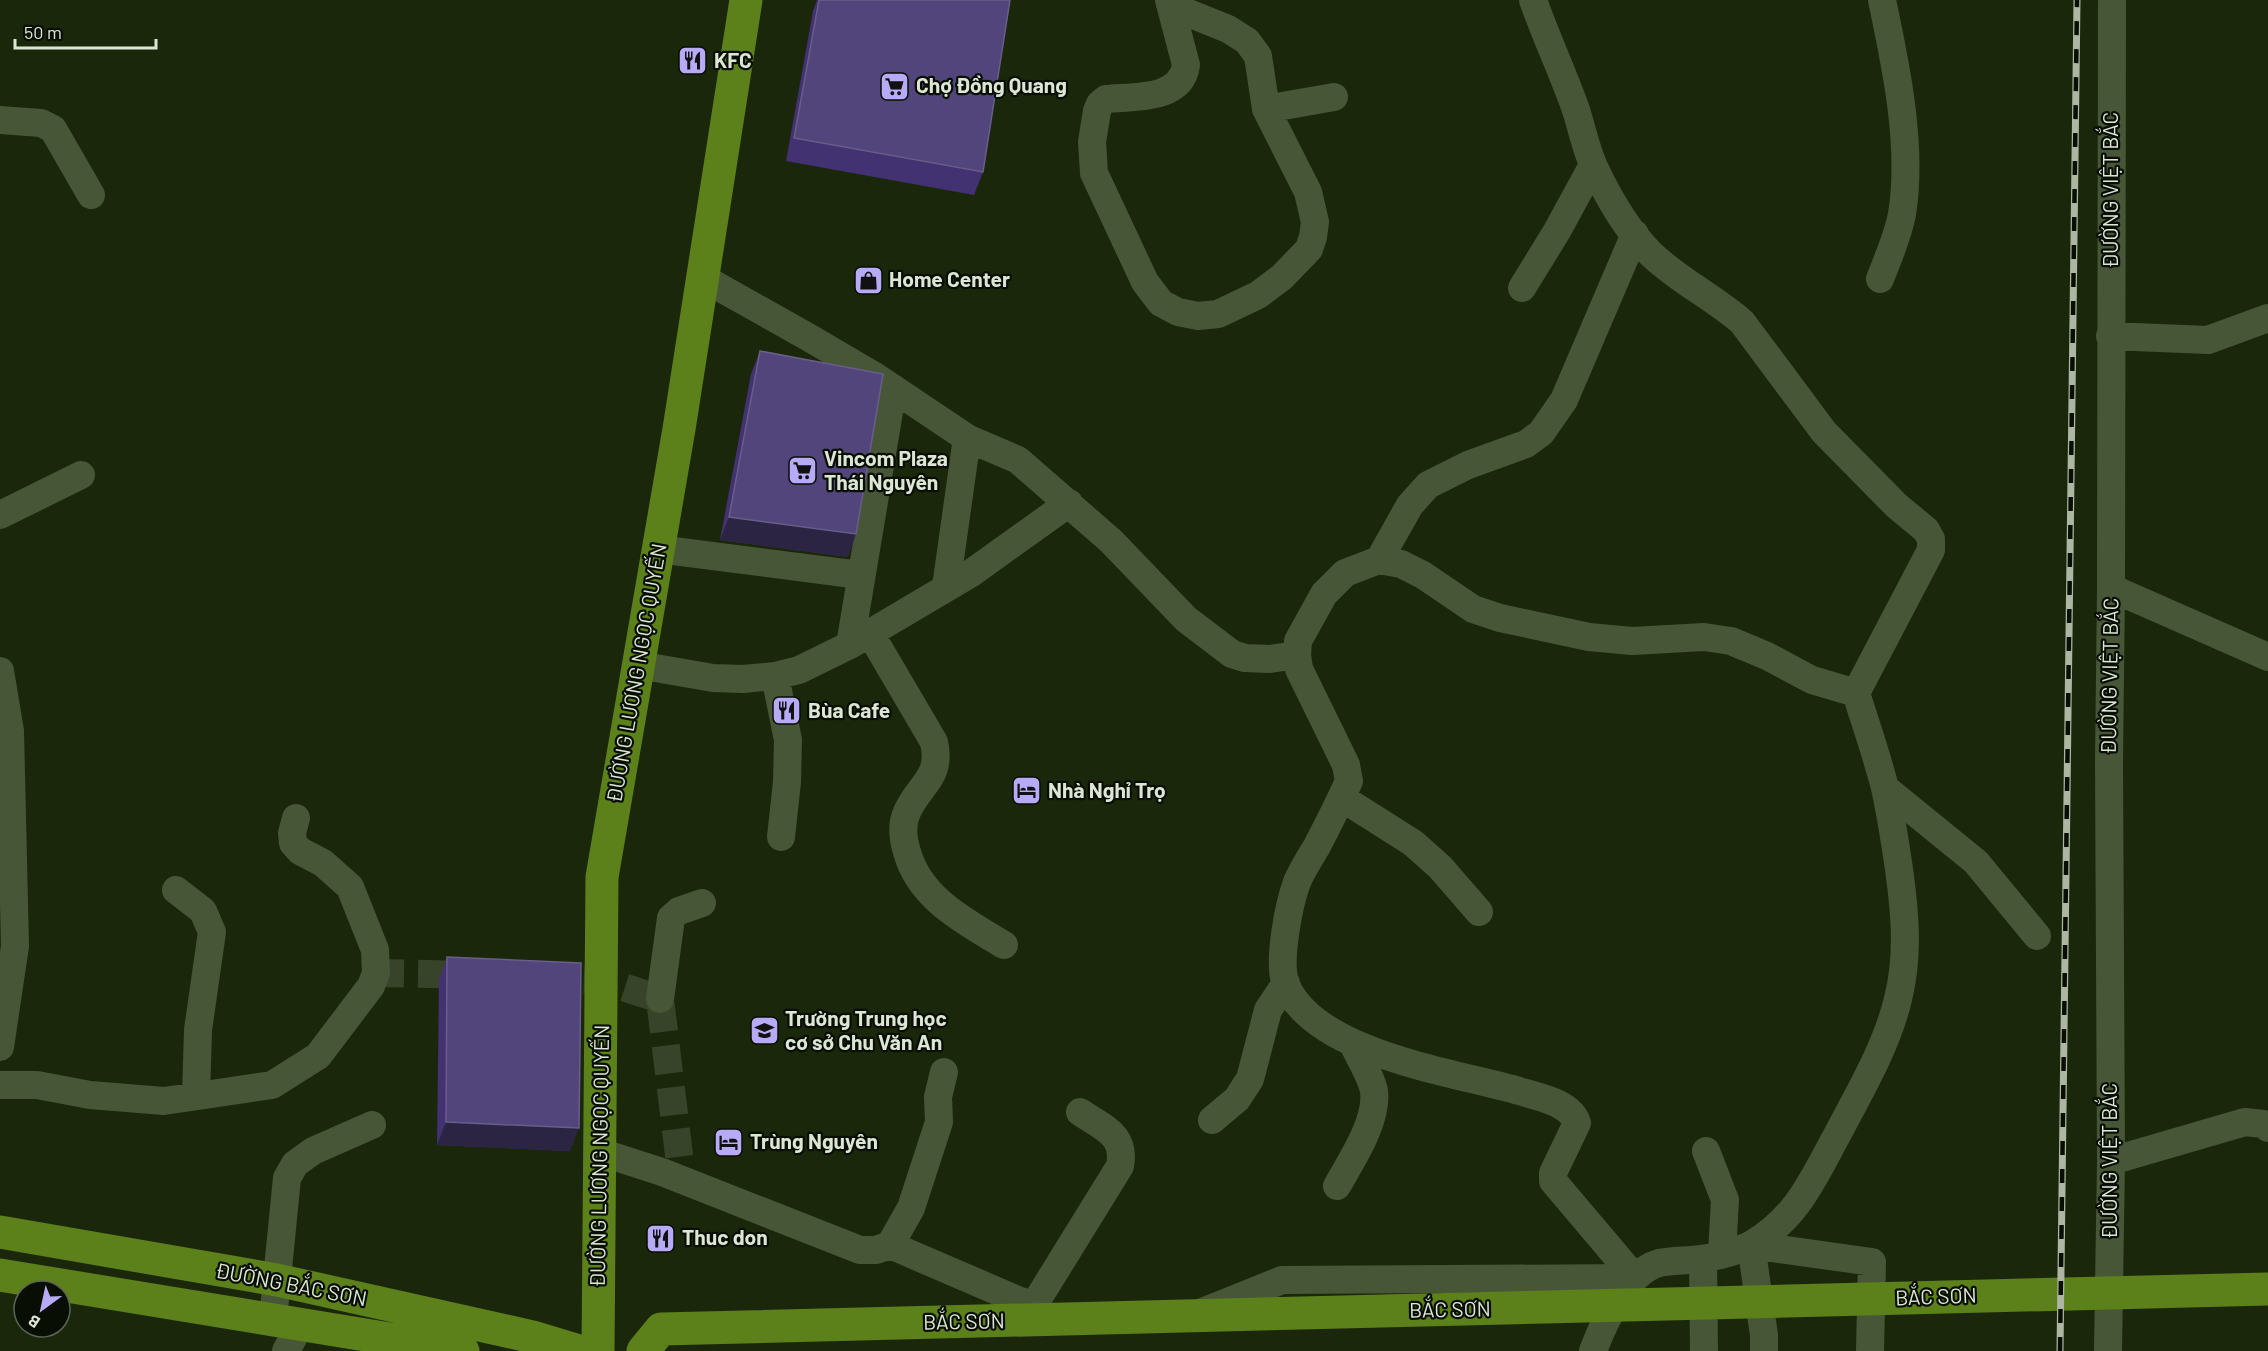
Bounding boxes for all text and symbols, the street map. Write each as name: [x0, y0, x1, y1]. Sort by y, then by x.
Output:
scale bar: [15, 12, 156, 50]
text: 50 m: [24, 21, 62, 43]
restaurant icon: KFC: [677, 45, 709, 77]
place label: KFC: [714, 47, 752, 72]
supermarket icon: Chợ Đồng Quang: [879, 70, 911, 102]
place label: Chợ Đồng Quang: [916, 72, 1067, 97]
street label: ĐƯỜNG VIỆT BẮC: [2095, 112, 2122, 268]
shop icon: Home Center: [852, 264, 884, 296]
place label: Home Center: [889, 266, 1010, 291]
place label: Vincom Plaza Thái Nguyên: [824, 445, 948, 494]
supermarket icon: Vincom Plaza Thái Nguyên: [787, 455, 819, 487]
street label: ĐƯỜNG LƯƠNG NGỌC QUYẾN: [600, 541, 671, 804]
street label: ĐƯỜNG VIỆT BẮC: [2093, 597, 2122, 754]
restaurant icon: Bùa Cafe: [771, 695, 803, 727]
place label: Bùa Cafe: [808, 697, 890, 722]
hotel icon: Nhà Nghỉ Trọ: [1011, 775, 1043, 807]
place label: Nhà Nghỉ Trọ: [1048, 777, 1165, 802]
place label: Trường Trung học cơ sở Chu Văn An: [785, 1005, 947, 1054]
school or university icon: Trường Trung học cơ sở Chu Văn An: [748, 1015, 780, 1047]
street label: ĐƯỜNG LƯƠNG NGỌC QUYẾN: [584, 1024, 613, 1288]
street label: ĐƯỜNG VIỆT BẮC: [2094, 1083, 2121, 1239]
hotel icon: Trùng Nguyên: [713, 1126, 745, 1158]
place label: Trùng Nguyên: [750, 1128, 878, 1153]
restaurant icon: Thuc don: [645, 1222, 677, 1254]
place label: Thuc don: [682, 1224, 768, 1249]
street label: ĐƯỜNG BẮC SƠN: [213, 1255, 369, 1310]
north arrow: [12, 1279, 72, 1339]
street label: BẮC SƠN: [1895, 1280, 1977, 1309]
street label: BẮC SƠN: [1409, 1293, 1491, 1322]
street label: BẮC SƠN: [923, 1305, 1005, 1334]
text: B: [24, 1311, 43, 1333]

